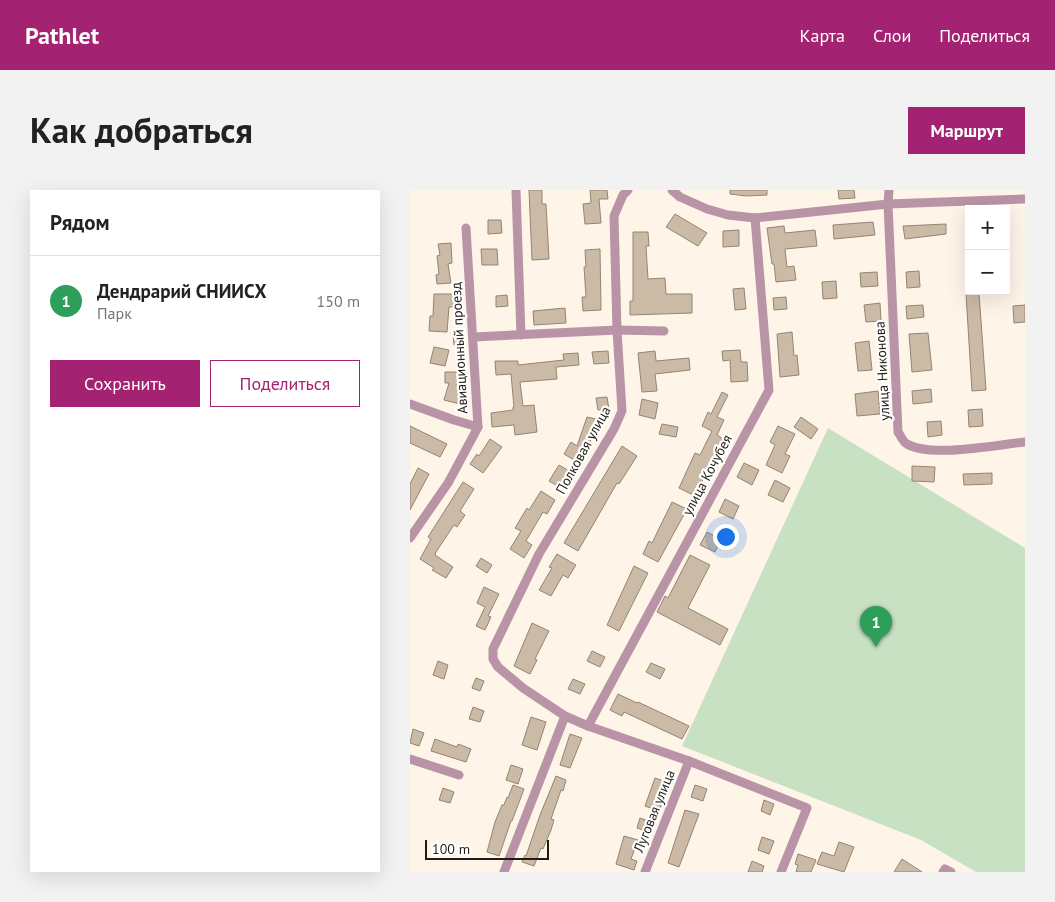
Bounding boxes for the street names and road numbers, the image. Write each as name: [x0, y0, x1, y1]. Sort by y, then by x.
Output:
street label: Авиационный проезд: [447, 281, 471, 414]
street label: улица Никонова: [870, 321, 894, 421]
street label: Полковая улица: [551, 403, 615, 497]
street label: улица Кочубея: [678, 431, 736, 519]
street label: Луговая улица: [629, 767, 679, 856]

